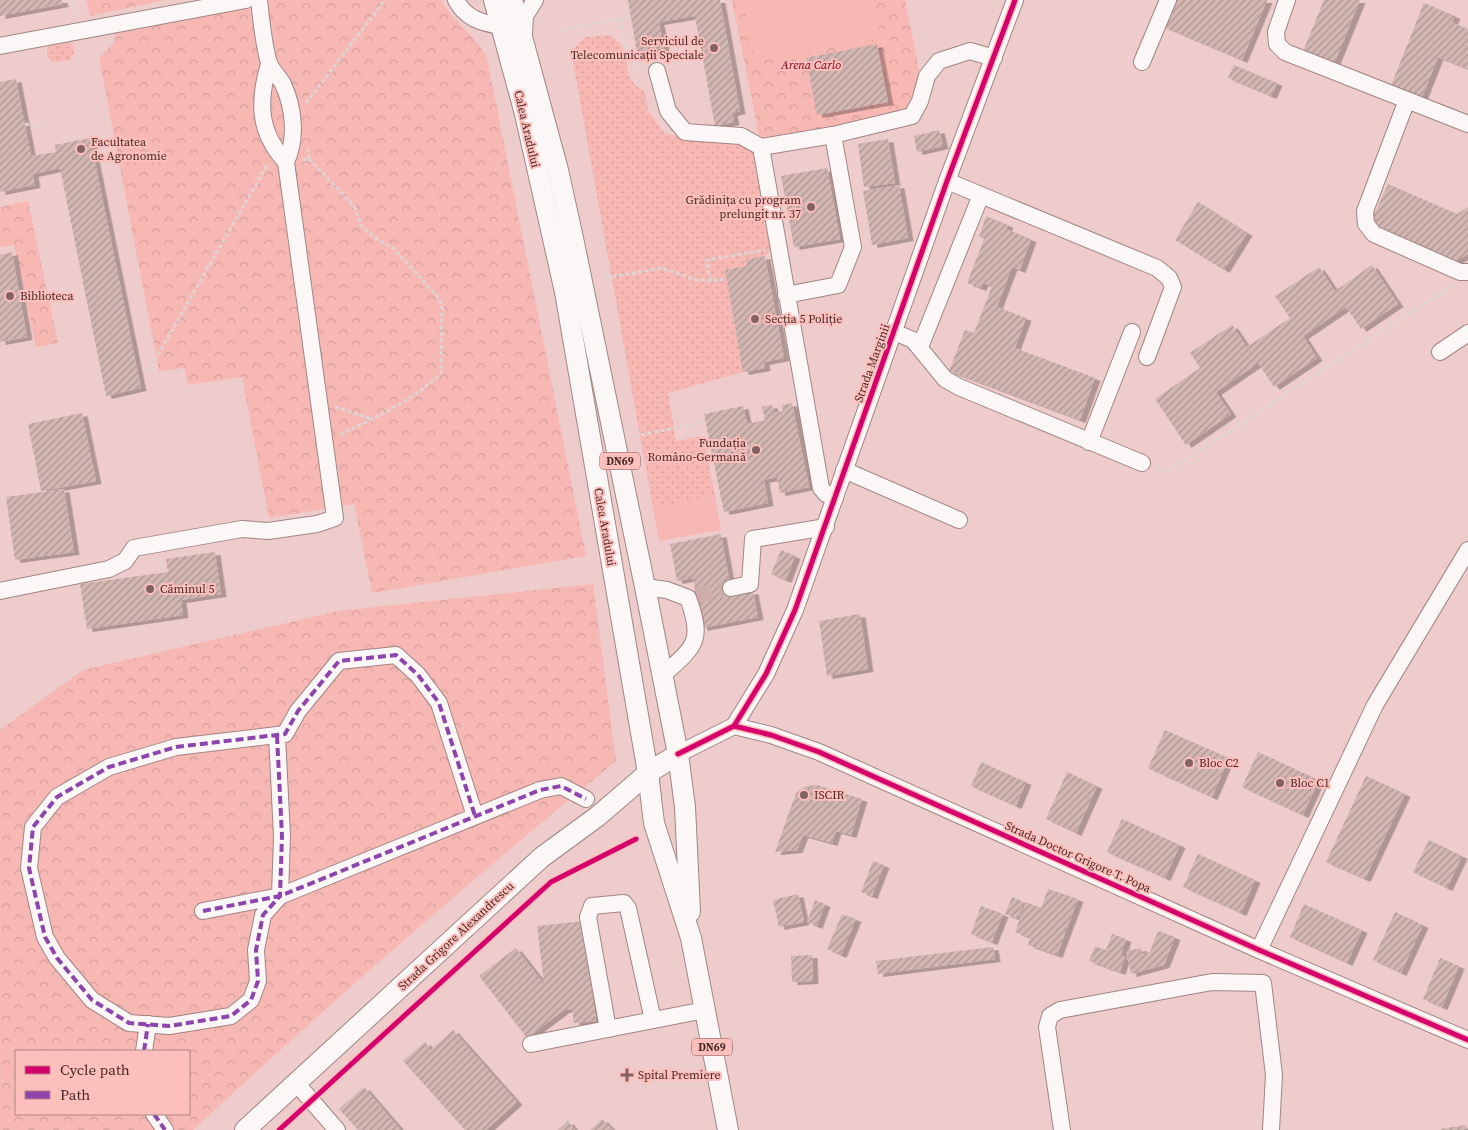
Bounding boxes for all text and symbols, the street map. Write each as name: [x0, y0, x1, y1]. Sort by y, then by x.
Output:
place label: Serviciul de Telecomunicații Speciale: [571, 33, 704, 63]
marker: Serviciul de Telecomunicații Speciale: [708, 42, 720, 54]
park label: Arena Carlo: [780, 57, 841, 73]
street label: Calea Aradului: [510, 89, 544, 170]
place label: Facultatea de Agronomie: [91, 134, 167, 164]
marker: Facultatea de Agronomie: [75, 143, 87, 155]
place label: Grădinița cu program prelungit nr. 37: [686, 192, 801, 222]
marker: Grădinița cu program prelungit nr. 37: [805, 201, 817, 213]
place label: Biblioteca: [20, 288, 74, 304]
marker: Biblioteca: [4, 290, 16, 302]
place label: Secția 5 Poliție: [765, 311, 842, 327]
marker: Secția 5 Poliție: [749, 313, 761, 325]
street label: Strada Marginii: [850, 321, 894, 404]
place label: Fundația Româno-Germană: [647, 435, 747, 465]
marker: Fundația Româno-Germană: [750, 444, 762, 456]
road number: DN69: [600, 452, 640, 470]
street label: Calea Aradului: [590, 487, 620, 568]
place label: Căminul 5: [160, 581, 215, 597]
marker: Căminul 5: [144, 583, 156, 595]
place label: Bloc C2: [1199, 755, 1239, 771]
marker: Bloc C2: [1183, 757, 1195, 769]
place label: Bloc C1: [1290, 775, 1330, 791]
marker: Bloc C1: [1274, 777, 1286, 789]
place label: ISCIR: [814, 787, 845, 803]
marker: ISCIR: [798, 789, 810, 801]
street label: Strada Doctor Grigore T. Popa: [1003, 818, 1154, 897]
street label: Strada Grigore Alexandrescu: [395, 878, 517, 994]
road number: DN69: [692, 1038, 732, 1056]
legend: [15, 1050, 190, 1115]
text: Cycle path: [60, 1059, 130, 1080]
place label: Spital Premiere: [638, 1067, 721, 1083]
marker: Spital Premiere: [620, 1068, 634, 1082]
text: Path: [60, 1084, 90, 1105]

